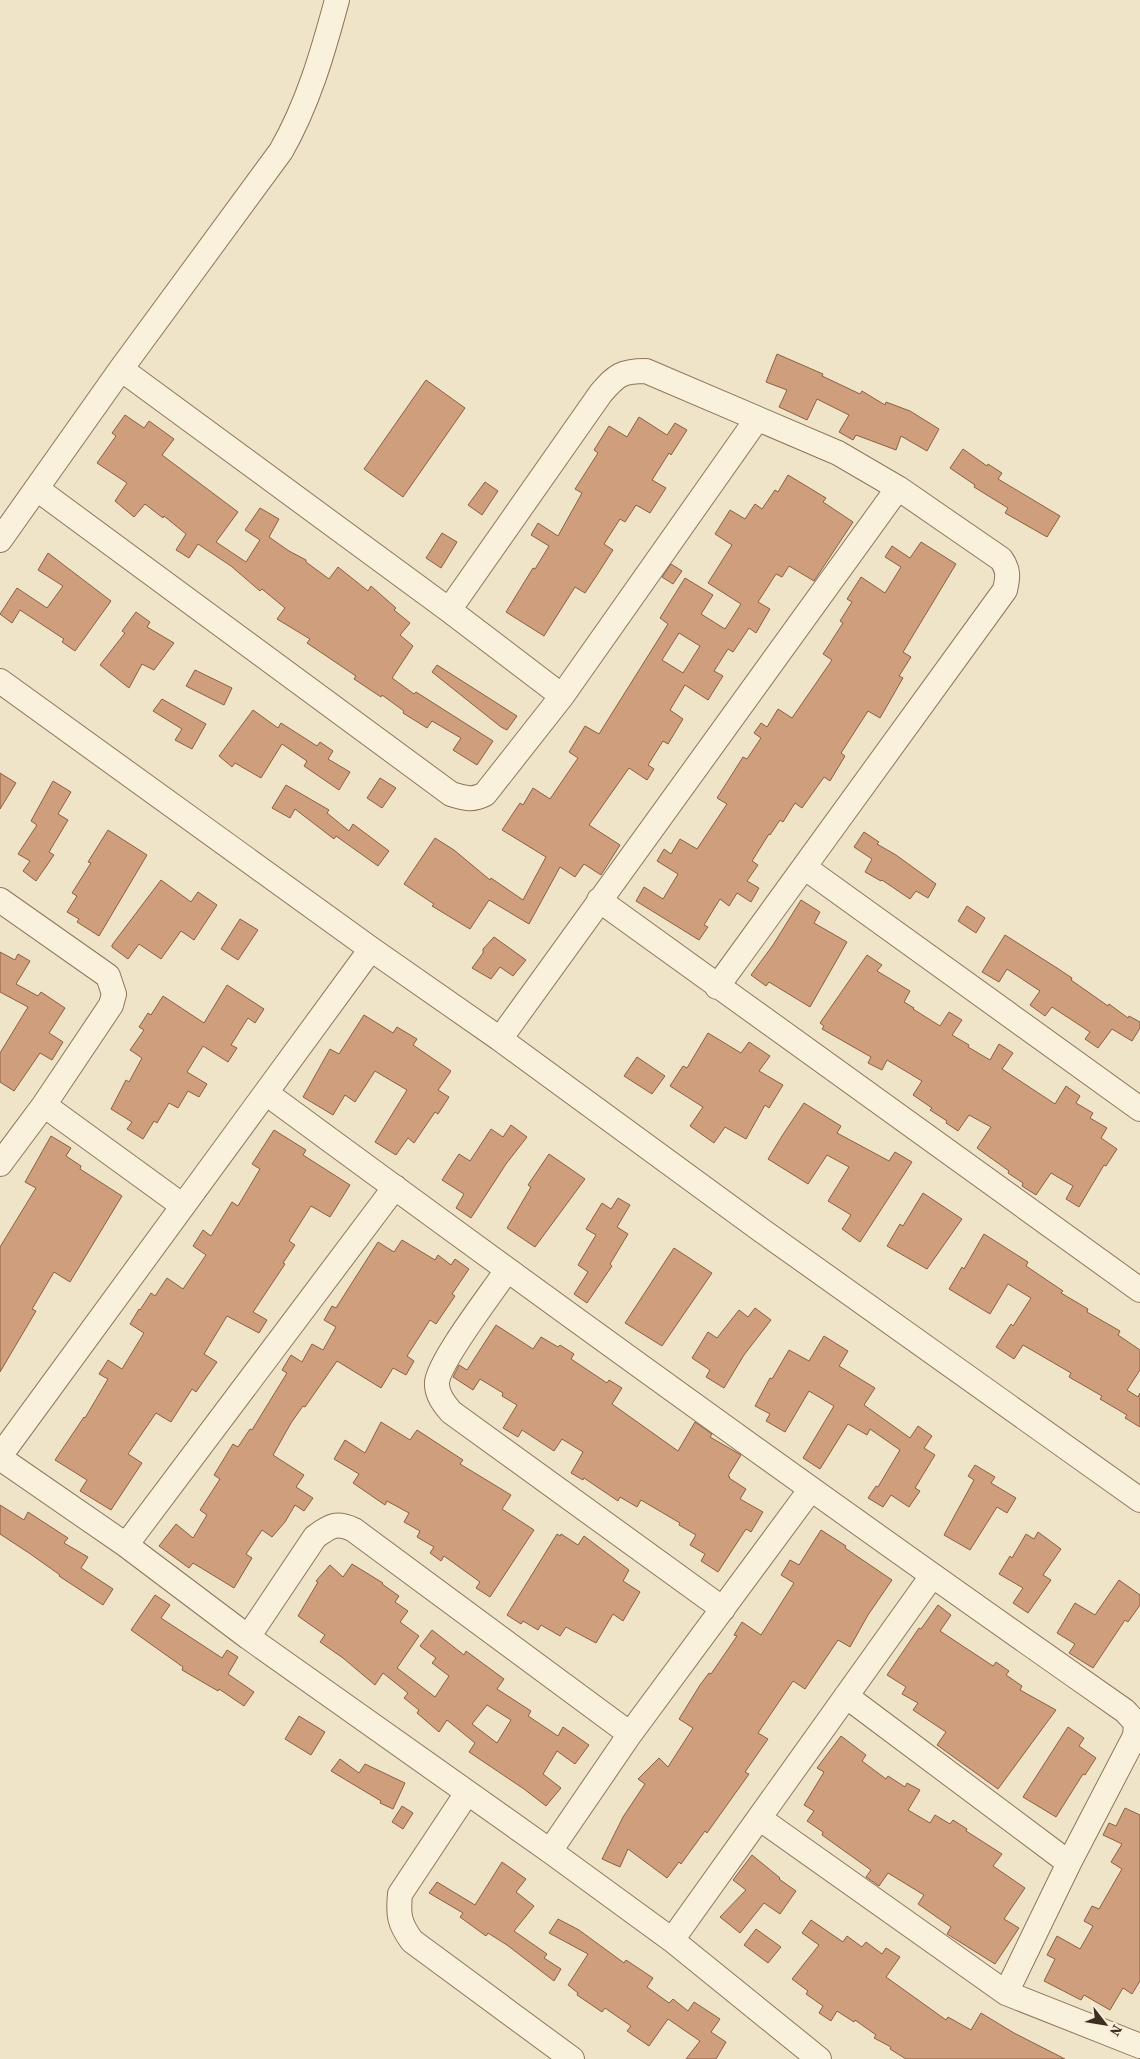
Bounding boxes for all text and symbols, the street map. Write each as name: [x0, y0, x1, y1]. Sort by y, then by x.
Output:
north arrow: [1080, 1999, 1130, 2049]
text: N: [1105, 2021, 1127, 2040]

